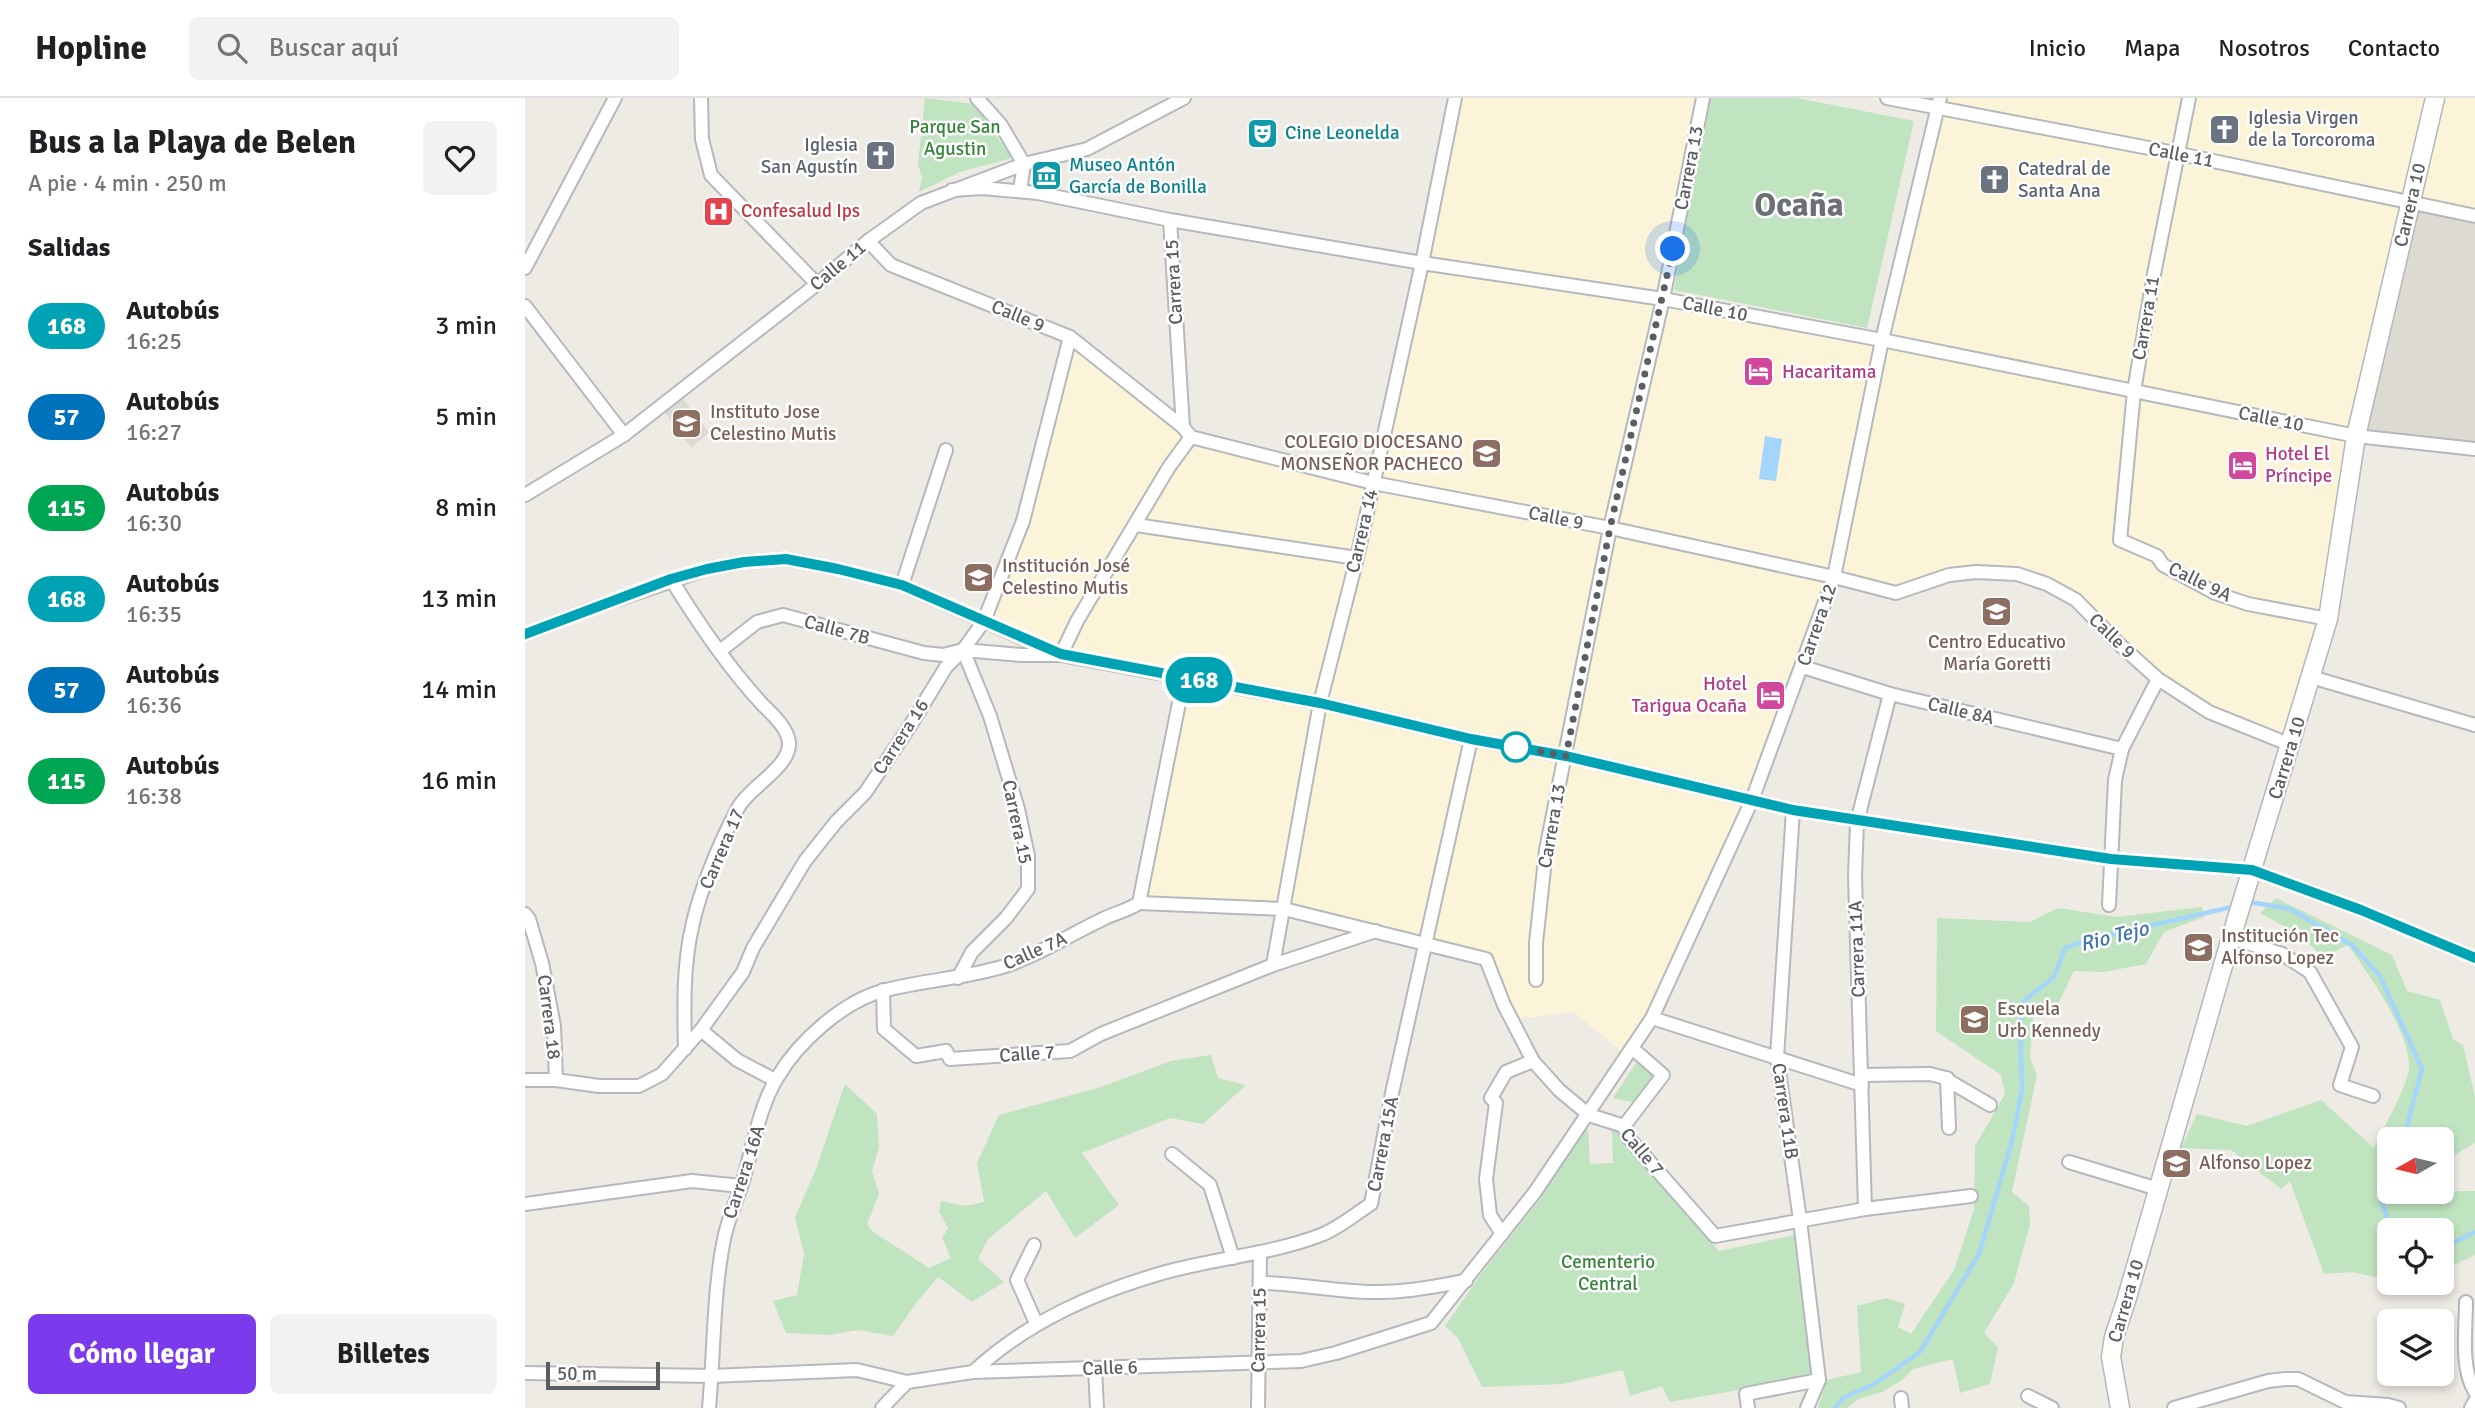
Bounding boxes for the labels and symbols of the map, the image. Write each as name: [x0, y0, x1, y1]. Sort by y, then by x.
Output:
place label: Iglesia Virgen de la Torcoroma: [2248, 106, 2375, 152]
church icon: Iglesia Virgen de la Torcoroma: [2208, 112, 2242, 146]
park label: Parque San Agustin: [909, 115, 1001, 161]
theatre icon: Cine Leonelda: [1245, 116, 1279, 150]
place label: Cine Leonelda: [1285, 121, 1400, 145]
street label: Carrera 13: [1669, 124, 1709, 212]
place label: Iglesia San Agustín: [761, 133, 858, 179]
street label: Calle 11: [2146, 137, 2216, 173]
church icon: Iglesia San Agustín: [864, 139, 898, 173]
place label: Museo Antón García de Bonilla: [1069, 153, 1207, 199]
place label: Catedral de Santa Ana: [2018, 157, 2111, 203]
museum icon: Museo Antón García de Bonilla: [1029, 159, 1063, 193]
street label: Carrera 10: [2389, 161, 2431, 249]
church icon: Catedral de Santa Ana: [1978, 163, 2012, 197]
district label: Ocaña: [1754, 185, 1844, 226]
hospital icon: Confesalud Ips: [701, 194, 735, 228]
place label: Confesalud Ips: [741, 199, 860, 223]
your location: [1655, 231, 1690, 266]
street label: Calle 11: [805, 236, 871, 296]
street label: Carrera 15: [1160, 239, 1188, 325]
street label: Carrera 11: [2127, 274, 2165, 362]
street label: Calle 10: [1680, 291, 1750, 327]
street label: Calle 9: [988, 294, 1048, 338]
hotel icon: Hacaritama: [1742, 355, 1776, 389]
place label: Hacaritama: [1782, 360, 1876, 384]
place label: Instituto Jose Celestino Mutis: [710, 400, 836, 446]
street label: Calle 10: [2236, 401, 2306, 437]
school or university icon: Instituto Jose Celestino Mutis: [670, 406, 704, 440]
place label: COLEGIO DIOCESANO MONSEÑOR PACHECO: [1280, 430, 1463, 476]
school or university icon: COLEGIO DIOCESANO MONSEÑOR PACHECO: [1469, 436, 1503, 470]
place label: Hotel El Príncipe: [2265, 442, 2332, 488]
hotel icon: Hotel El Príncipe: [2225, 448, 2259, 482]
street label: Carrera 14: [1341, 487, 1383, 575]
street label: Calle 9: [1526, 501, 1586, 535]
place label: Institución José Celestino Mutis: [1002, 554, 1130, 600]
street label: Calle 9A: [2164, 556, 2236, 608]
school or university icon: Institución José Celestino Mutis: [962, 560, 996, 594]
street label: Carrera 12: [1792, 581, 1842, 669]
school or university icon: Centro Educativo María Goretti: [1980, 594, 2014, 628]
street label: Calle 9: [2084, 608, 2140, 664]
street label: Calle 7B: [801, 610, 873, 650]
place label: Centro Educativo María Goretti: [1928, 630, 2066, 676]
line badge: 168: [1159, 657, 1239, 703]
place label: Hotel Tarigua Ocaña: [1632, 672, 1747, 718]
hotel icon: Hotel Tarigua Ocaña: [1753, 678, 1787, 712]
street label: Calle 8A: [1926, 692, 1997, 730]
street label: Carrera 16: [868, 695, 934, 779]
street label: Carrera 10: [2263, 714, 2311, 802]
unlabelled marker: [1501, 732, 1531, 762]
street label: Carrera 15: [996, 778, 1038, 866]
street label: Carrera 13: [1533, 782, 1571, 870]
street label: Carrera 17: [694, 805, 750, 893]
street label: Carrera 11A: [1843, 900, 1871, 998]
water label: Rio Tejo: [2077, 915, 2152, 957]
place label: Institución Tec Alfonso Lopez: [2221, 924, 2339, 970]
street label: Calle 7A: [999, 926, 1071, 976]
school or university icon: Institución Tec Alfonso Lopez: [2181, 930, 2215, 964]
street label: Carrera 18: [532, 973, 566, 1061]
place label: Escuela Urb Kennedy: [1997, 997, 2101, 1043]
school or university icon: Escuela Urb Kennedy: [1957, 1003, 1991, 1037]
street label: Calle 7: [998, 1040, 1056, 1068]
street label: Carrera 11B: [1766, 1061, 1804, 1161]
street label: Carrera 15A: [1362, 1094, 1404, 1194]
street label: Carrera 16A: [718, 1122, 771, 1222]
street label: Calle 7: [1615, 1123, 1669, 1181]
north arrow: [2377, 1127, 2453, 1204]
school or university icon: Alfonso Lopez: [2159, 1146, 2193, 1180]
place label: Alfonso Lopez: [2199, 1151, 2312, 1175]
park label: Cementerio Central: [1561, 1250, 1655, 1296]
street label: Carrera 10: [2103, 1257, 2149, 1345]
street label: Carrera 15: [1246, 1287, 1272, 1373]
street label: Calle 6: [1082, 1355, 1138, 1381]
scale bar: [546, 1359, 660, 1391]

